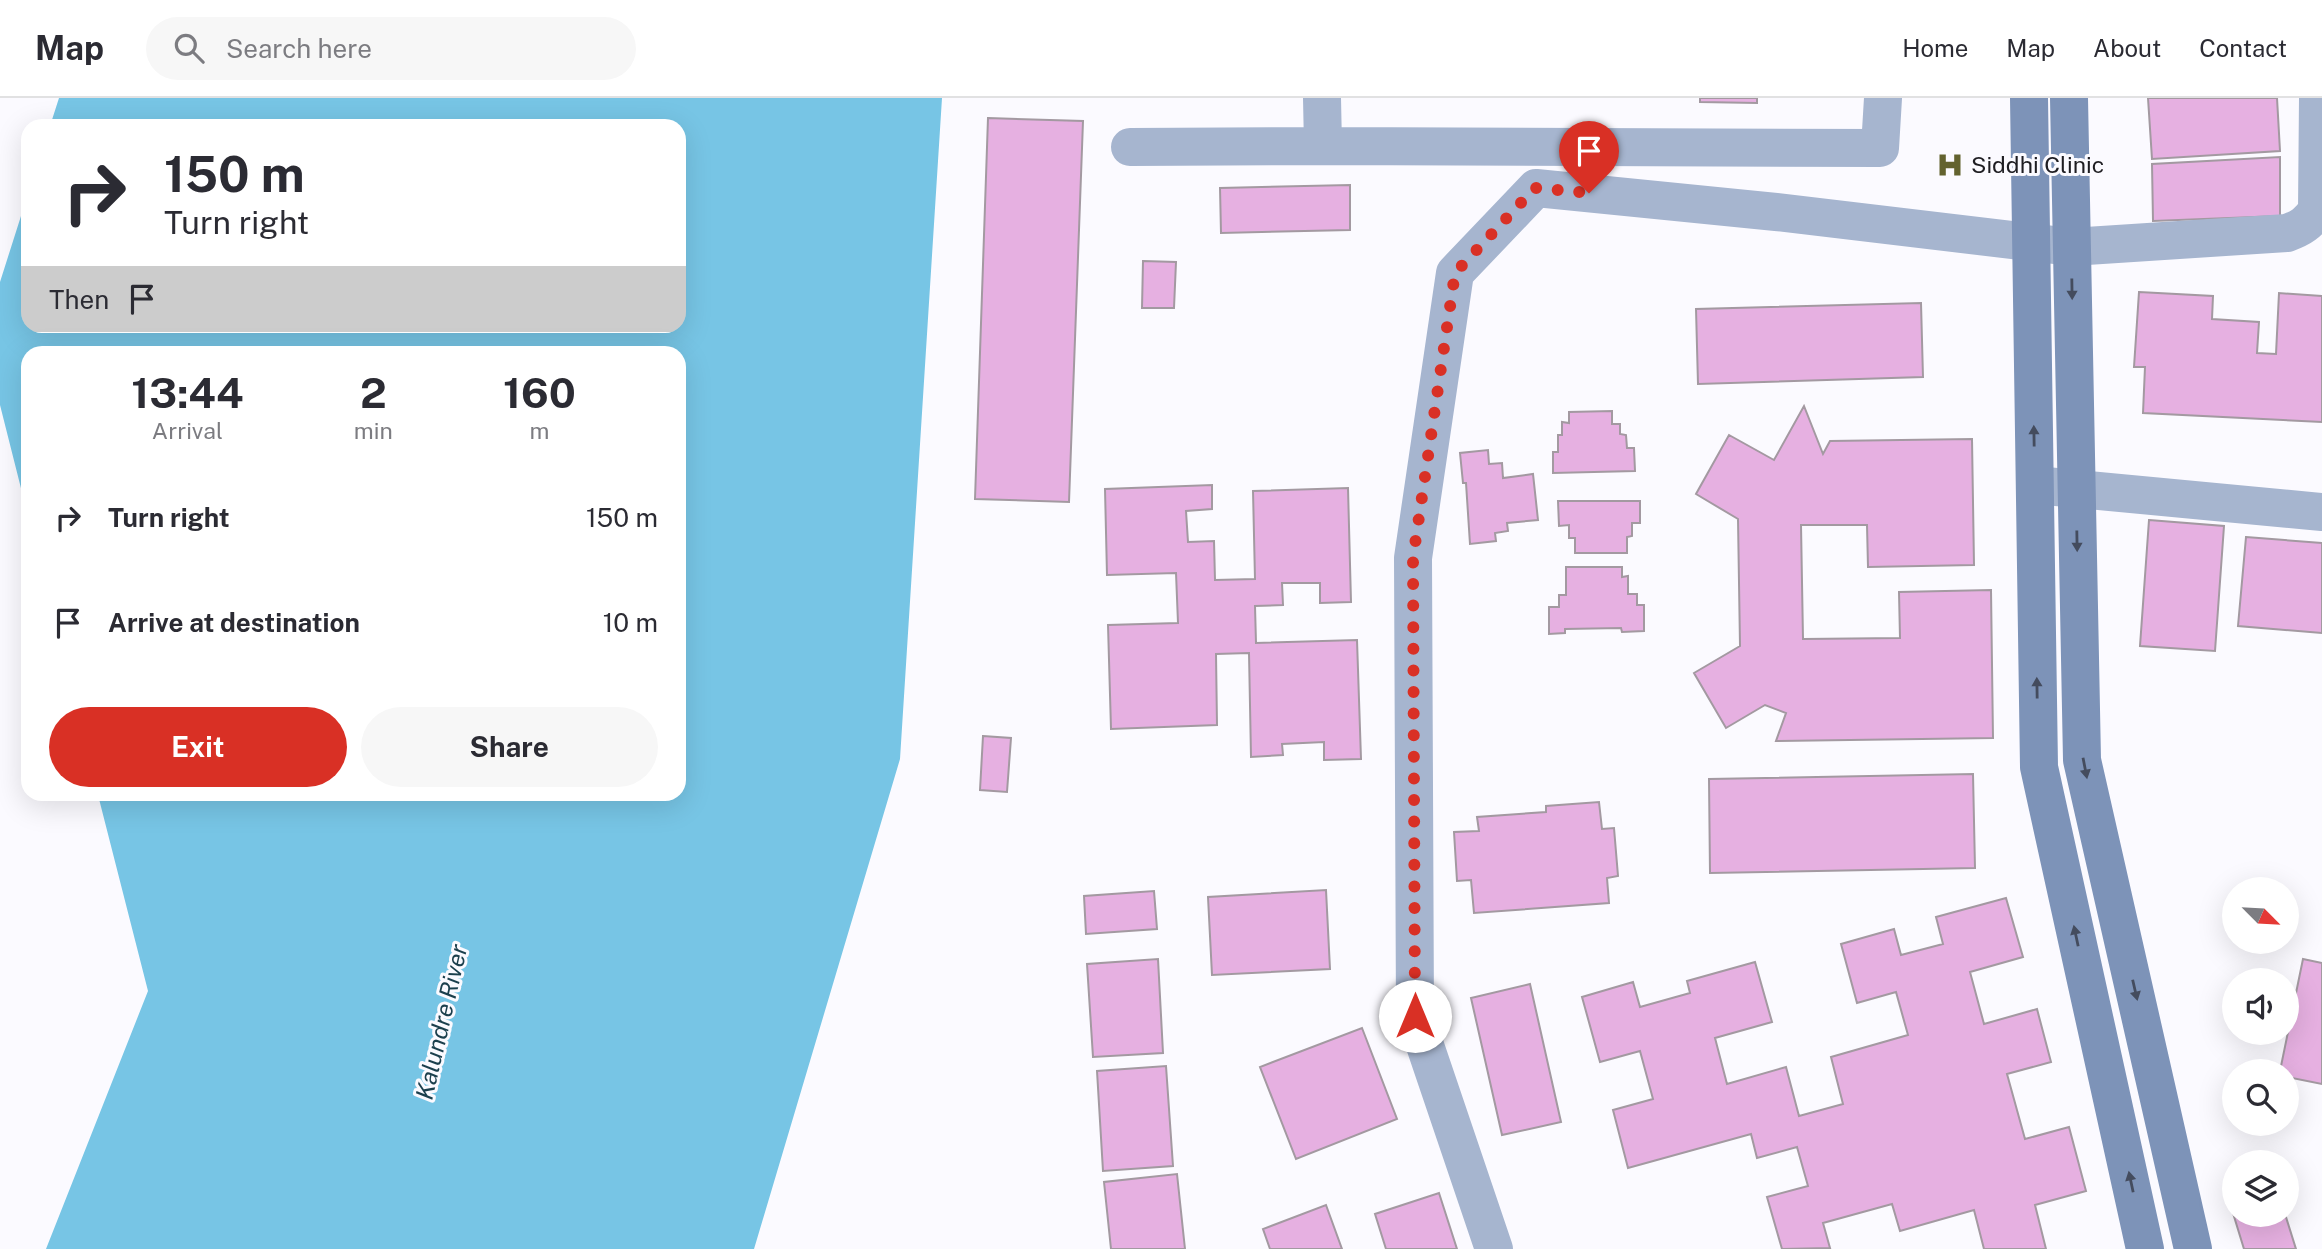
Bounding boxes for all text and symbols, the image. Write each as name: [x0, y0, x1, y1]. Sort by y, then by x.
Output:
search box: [146, 17, 636, 80]
text: Map: [35, 29, 104, 67]
icon: search: [170, 29, 208, 67]
text: Search here: [226, 33, 372, 64]
text: Home: [1902, 34, 1968, 62]
text: Map: [2006, 34, 2055, 62]
text: About: [2093, 34, 2161, 62]
text: Contact: [2199, 34, 2287, 62]
pin: [1559, 121, 1619, 193]
icon: arrive: [1570, 132, 1608, 170]
text: 150 m: [164, 145, 305, 203]
icon: right: [49, 147, 140, 238]
hospital icon: Siddhi Clinic: [1935, 150, 1965, 180]
place label: Siddhi Clinic: [1971, 151, 2104, 178]
text: Turn right: [164, 204, 309, 241]
one-way arrow: [2066, 278, 2077, 300]
icon: arrive: [123, 280, 161, 318]
text: Then: [49, 284, 109, 315]
text: 13:44: [131, 368, 243, 417]
text: 2: [360, 368, 387, 417]
text: 160: [503, 368, 576, 417]
text: Arrival: [152, 417, 223, 444]
text: min: [354, 417, 393, 444]
text: m: [529, 417, 549, 444]
one-way arrow: [2028, 425, 2040, 447]
icon: right: [49, 499, 87, 537]
text: Turn right: [108, 502, 230, 533]
text: 150 m: [586, 502, 658, 533]
one-way arrow: [2071, 530, 2083, 552]
icon: arrive: [49, 604, 87, 642]
text: Arrive at destination: [108, 607, 360, 638]
text: 10 m: [603, 607, 658, 638]
one-way arrow: [2032, 677, 2043, 699]
button: Exit: [49, 707, 347, 787]
button: Share: [361, 707, 658, 787]
one-way arrow: [2079, 757, 2090, 779]
north arrow: [2222, 877, 2300, 954]
map controls: [2222, 877, 2299, 1227]
one-way arrow: [2070, 925, 2081, 947]
water label: Kalundre River: [410, 940, 473, 1102]
button: sound: [2222, 968, 2299, 1045]
position arrow: [1378, 979, 1452, 1053]
one-way arrow: [2129, 979, 2140, 1001]
button: search: [2222, 1059, 2299, 1136]
button: layers: [2222, 1150, 2299, 1227]
one-way arrow: [2125, 1171, 2136, 1193]

